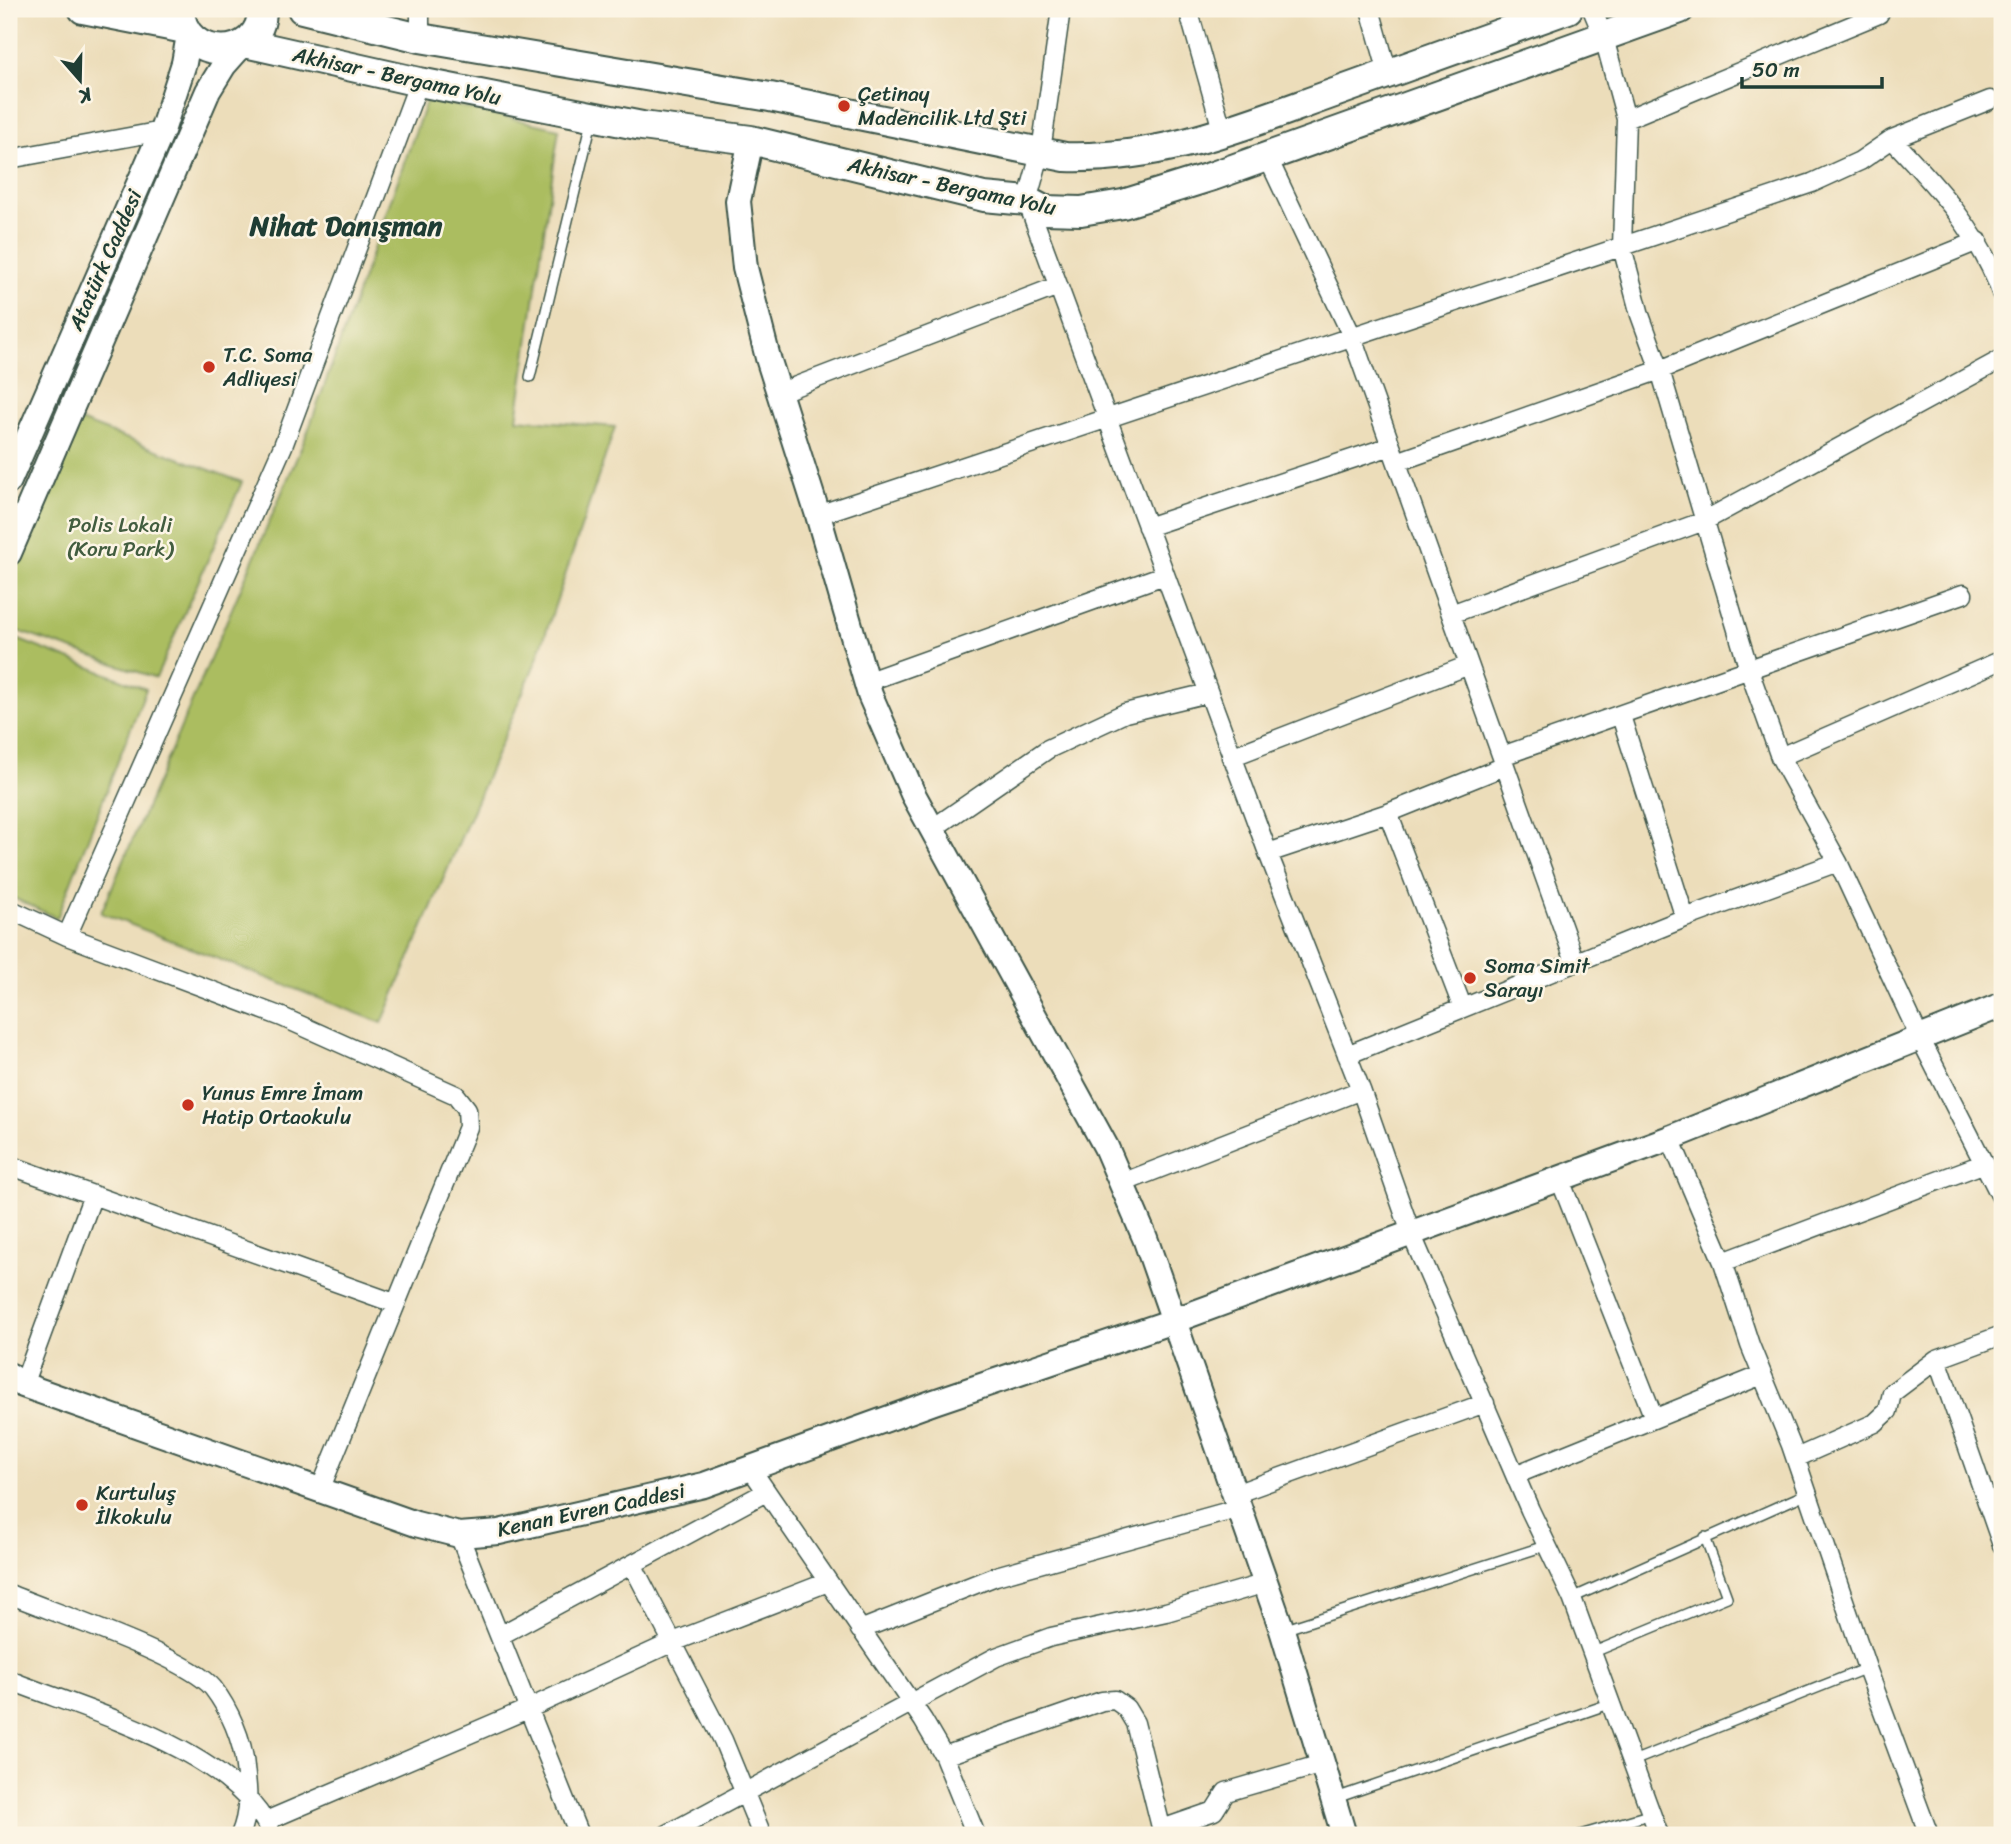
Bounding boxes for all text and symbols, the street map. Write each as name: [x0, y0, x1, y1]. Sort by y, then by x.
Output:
street label: Akhisar - Bergama Yolu: [288, 35, 505, 117]
north arrow: [46, 46, 116, 116]
scale bar: [1742, 46, 1882, 90]
text: 50 m: [1752, 51, 1800, 89]
place label: Çetinay Madencilik Ltd Şti: [858, 75, 1028, 137]
text: K: [73, 78, 98, 113]
marker: Çetinay Madencilik Ltd Şti: [836, 98, 852, 114]
street label: Akhisar - Bergama Yolu: [843, 145, 1060, 227]
street label: Atatürk Caddesi: [56, 182, 154, 338]
district label: Nihat Danışman: [249, 201, 443, 250]
place label: T.C. Soma Adliyesi: [222, 336, 313, 398]
marker: T.C. Soma Adliyesi: [201, 359, 217, 375]
park label: Polis Lokali (Koru Park): [67, 506, 175, 568]
place label: Soma Simit Sarayı: [1484, 947, 1591, 1009]
marker: Soma Simit Sarayı: [1462, 970, 1478, 986]
place label: Yunus Emre İmam Hatip Ortaokulu: [202, 1074, 363, 1136]
marker: Yunus Emre İmam Hatip Ortaokulu: [180, 1097, 196, 1113]
street label: Kenan Evren Caddesi: [494, 1471, 690, 1548]
place label: Kurtuluş İlkokulu: [95, 1474, 176, 1536]
marker: Kurtuluş İlkokulu: [74, 1497, 90, 1513]

